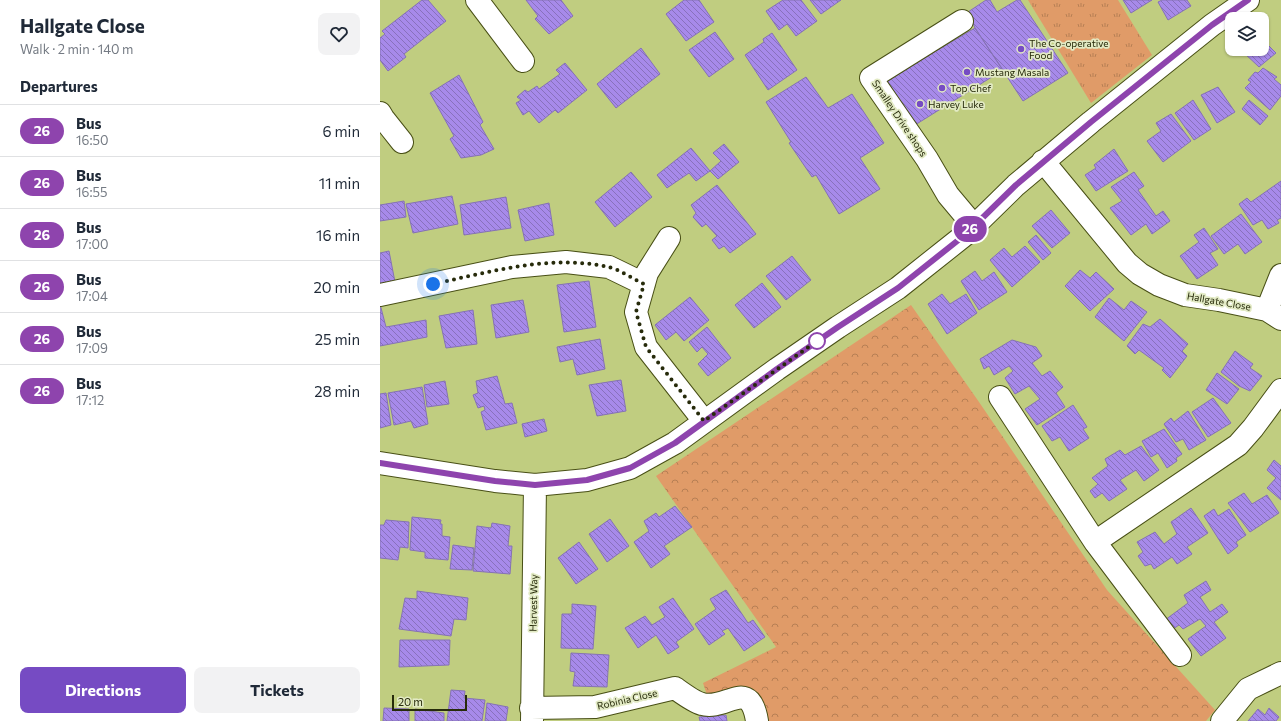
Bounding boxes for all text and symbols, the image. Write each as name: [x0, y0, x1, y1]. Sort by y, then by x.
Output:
map controls: [1225, 12, 1269, 56]
button: layers: [1225, 12, 1269, 56]
button: heart: [318, 13, 360, 55]
text: Hallgate Close: [20, 14, 145, 37]
place label: The Co-operative Food: [1029, 37, 1109, 61]
text: Walk · 2 min · 140 m: [20, 41, 133, 57]
marker: The Co-operative Food: [1016, 44, 1026, 54]
place label: Mustang Masala: [975, 66, 1049, 78]
marker: Mustang Masala: [962, 67, 972, 77]
text: Departures: [20, 77, 98, 95]
street label: Smalley Drive shops: [870, 77, 930, 159]
place label: Top Chef: [950, 82, 991, 94]
marker: Top Chef: [937, 83, 947, 93]
place label: Harvey Luke: [928, 98, 984, 110]
marker: Harvey Luke: [915, 99, 925, 109]
text: Bus: [76, 114, 101, 132]
text: 26: [34, 122, 50, 139]
text: 6 min: [322, 122, 360, 140]
text: 16:50: [76, 132, 108, 148]
text: Bus: [76, 166, 101, 184]
text: 26: [34, 174, 50, 191]
text: 11 min: [319, 174, 360, 192]
text: 16:55: [76, 184, 107, 200]
line badge: 26: [952, 216, 988, 242]
text: Bus: [76, 218, 101, 236]
text: 26: [962, 220, 978, 237]
text: 26: [34, 226, 50, 243]
text: 16 min: [316, 226, 360, 244]
text: 17:00: [76, 236, 108, 252]
text: Bus: [76, 270, 101, 288]
your location: [423, 274, 443, 294]
text: 26: [34, 278, 50, 295]
text: 20 min: [314, 278, 360, 296]
text: 17:04: [76, 288, 108, 304]
street label: Hallgate Close: [1186, 289, 1252, 313]
text: Bus: [76, 322, 101, 340]
text: 26: [34, 330, 50, 347]
text: 25 min: [315, 330, 360, 348]
unlabelled marker: [808, 332, 826, 350]
text: 17:09: [76, 340, 108, 356]
text: Bus: [76, 374, 101, 392]
text: 26: [34, 382, 50, 399]
text: 28 min: [314, 382, 360, 400]
text: 17:12: [76, 392, 104, 408]
street label: Harvest Way: [526, 574, 540, 632]
button: Directions: [20, 667, 186, 713]
button: Tickets: [194, 667, 360, 713]
street label: Robinia Close: [596, 686, 658, 712]
scale bar: [392, 693, 467, 712]
text: 20 m: [398, 695, 423, 708]

